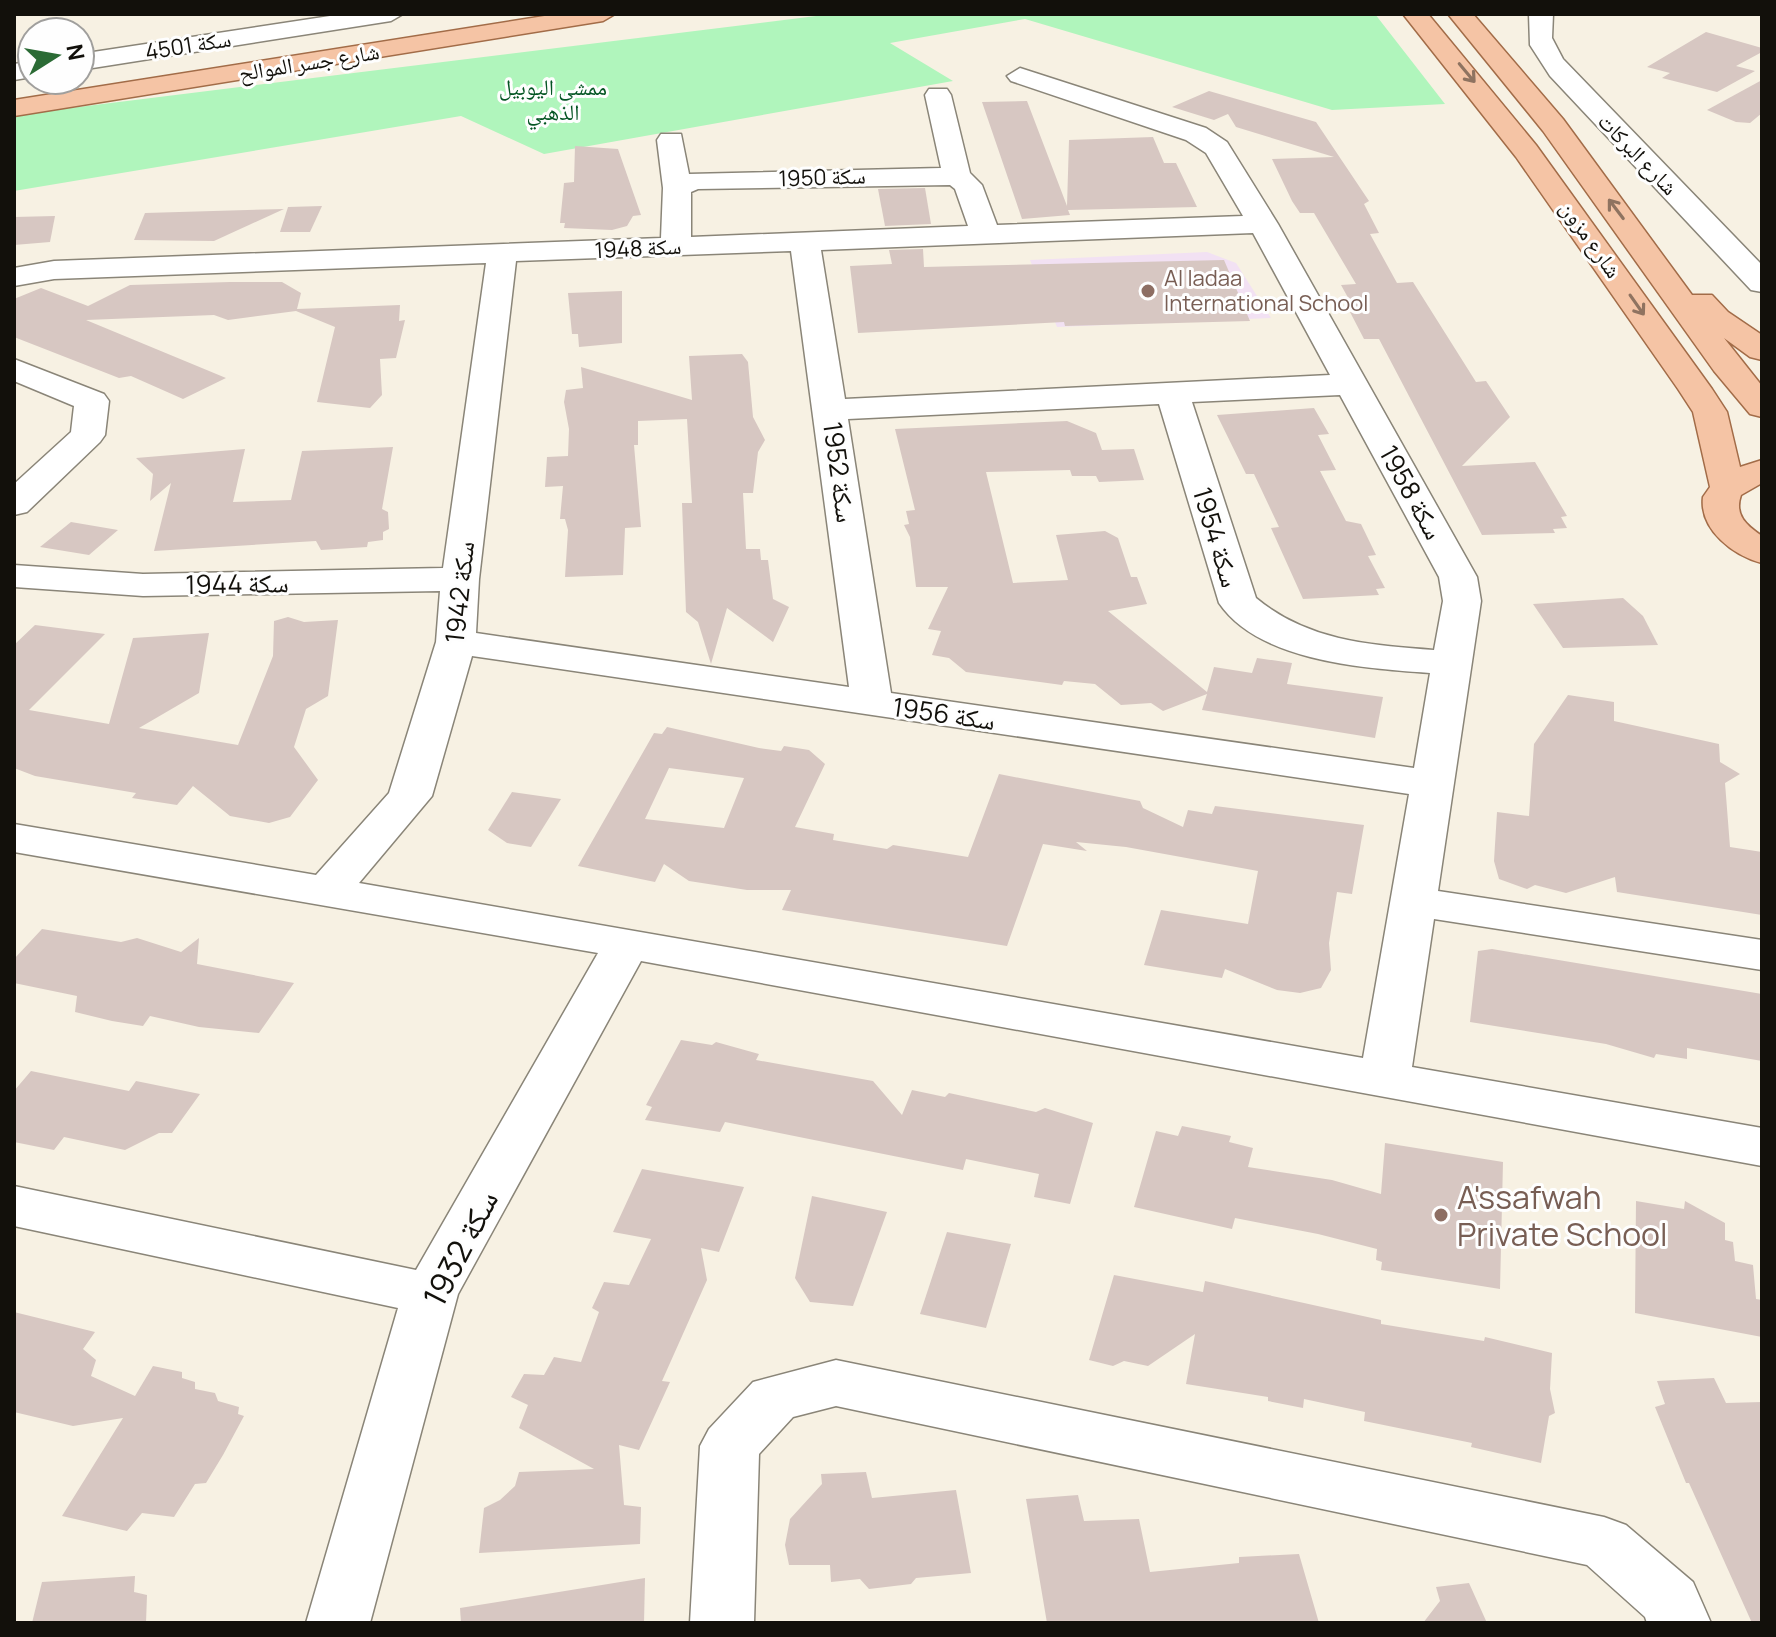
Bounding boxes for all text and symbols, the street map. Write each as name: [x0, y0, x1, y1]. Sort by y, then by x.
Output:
north arrow: [16, 16, 96, 96]
street label: سكة 4501: [143, 23, 233, 67]
street label: شارع جسر الموالح: [237, 36, 381, 88]
text: N: [59, 42, 92, 63]
one-way arrow: [1458, 62, 1476, 83]
park label: ممشى اليوبيل الذهبي: [499, 72, 607, 130]
street label: شارع البركات: [1591, 106, 1685, 202]
street label: سكة 1950: [778, 160, 866, 194]
street label: شارع مزون: [1553, 194, 1629, 284]
one-way arrow: [1608, 198, 1625, 220]
street label: سكة 1948: [594, 231, 682, 265]
place label: Al Iadaa International School: [1164, 263, 1368, 318]
marker: Al Iadaa International School: [1139, 282, 1157, 300]
one-way arrow: [1629, 294, 1645, 316]
street label: سكة 1952: [815, 419, 865, 525]
street label: سكة 1958: [1371, 438, 1453, 546]
street label: سكة 1954: [1185, 483, 1249, 591]
street label: سكة 1942: [436, 539, 482, 645]
street label: سكة 1944: [185, 564, 289, 602]
street label: سكة 1956: [890, 688, 998, 738]
place label: A'ssafwah Private School: [1457, 1175, 1667, 1256]
street label: سكة 1932: [412, 1182, 508, 1314]
marker: A'ssafwah Private School: [1432, 1206, 1450, 1224]

